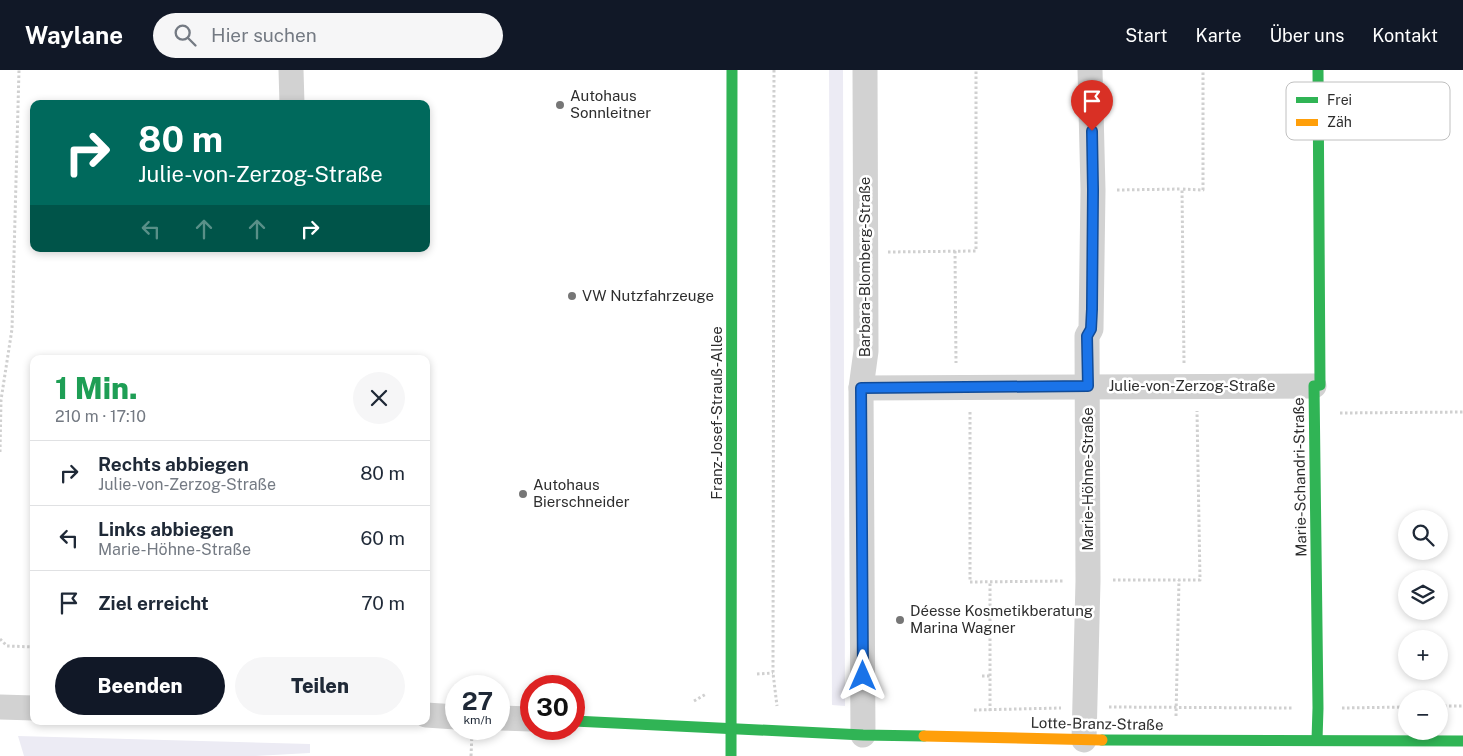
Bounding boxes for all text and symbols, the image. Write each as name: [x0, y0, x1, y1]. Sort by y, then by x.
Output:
search box: [153, 13, 503, 58]
text: Waylane: [25, 21, 123, 49]
icon: search: [171, 21, 199, 49]
text: Hier suchen: [211, 24, 317, 46]
text: Start: [1125, 25, 1168, 46]
text: Karte: [1196, 25, 1241, 46]
text: Über uns: [1269, 25, 1344, 46]
text: Kontakt: [1372, 25, 1438, 46]
pin: [1071, 80, 1113, 131]
legend: [1286, 82, 1450, 140]
place label: Autohaus Sonnleitner: [570, 87, 651, 121]
icon: arrive: [1078, 87, 1106, 115]
text: Frei: [1327, 92, 1352, 108]
marker: Autohaus Sonnleitner: [554, 99, 566, 111]
text: Zäh: [1327, 114, 1352, 130]
text: 80 m: [138, 119, 223, 160]
icon: right: [55, 120, 120, 185]
text: Julie-von-Zerzog-Straße: [138, 161, 383, 187]
street label: Barbara-Blomberg-Straße: [856, 177, 873, 357]
icon: left: [137, 215, 165, 243]
icon: ahead: [190, 215, 218, 243]
icon: ahead: [243, 215, 271, 243]
icon: right: [296, 215, 324, 243]
place label: VW Nutzfahrzeuge: [582, 287, 714, 304]
marker: VW Nutzfahrzeuge: [566, 290, 578, 302]
street label: Franz-Josef-Strauß-Allee: [708, 326, 725, 500]
text: 1 Min.: [55, 370, 138, 406]
button: close: [353, 372, 405, 424]
street label: Julie-von-Zerzog-Straße: [1109, 377, 1275, 394]
street label: Marie-Schandri-Straße: [1290, 397, 1309, 557]
text: 210 m · 17:10: [55, 407, 146, 426]
street label: Marie-Höhne-Straße: [1079, 407, 1096, 551]
text: Rechts abbiegen: [98, 453, 249, 475]
icon: right: [55, 459, 83, 487]
text: 80 m: [360, 462, 405, 484]
text: Julie-von-Zerzog-Straße: [98, 475, 276, 494]
place label: Autohaus Bierschneider: [533, 476, 630, 510]
marker: Autohaus Bierschneider: [517, 488, 529, 500]
map controls: [1398, 510, 1448, 740]
button: search: [1398, 510, 1448, 560]
text: Links abbiegen: [98, 518, 234, 540]
icon: left: [55, 524, 83, 552]
text: 60 m: [361, 527, 405, 549]
text: Marie-Höhne-Straße: [98, 540, 251, 559]
button: layers: [1398, 570, 1448, 620]
icon: arrive: [55, 589, 83, 617]
text: Ziel erreicht: [98, 592, 209, 614]
text: 70 m: [361, 592, 405, 614]
place label: Déesse Kosmetikberatung Marina Wagner: [910, 602, 1093, 636]
marker: Déesse Kosmetikberatung Marina Wagner: [894, 614, 906, 626]
button: +: [1398, 630, 1448, 680]
position arrow: [836, 649, 888, 701]
button: Beenden: [55, 657, 225, 715]
button: Teilen: [235, 657, 405, 715]
speed limit sign: 30: [520, 675, 585, 740]
text: 27: [462, 686, 493, 716]
button: −: [1398, 690, 1448, 740]
text: km/h: [463, 713, 492, 727]
street label: Lotte-Branz-Straße: [1030, 714, 1164, 733]

